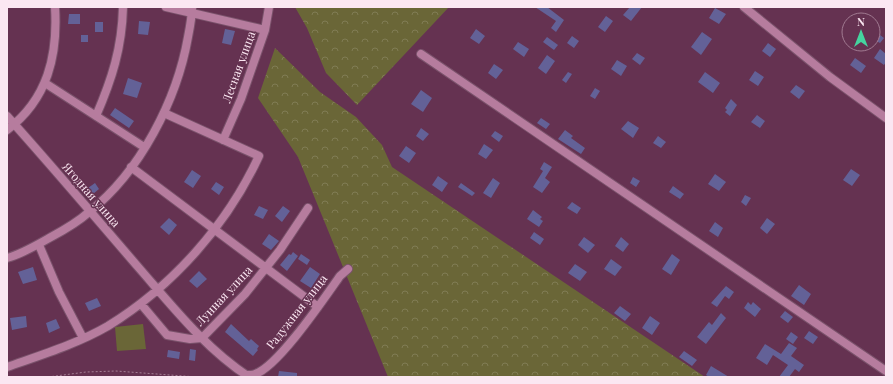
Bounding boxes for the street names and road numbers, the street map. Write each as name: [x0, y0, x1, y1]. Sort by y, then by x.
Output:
street label: Лесная улица: [217, 29, 258, 106]
street label: Ягодная улица: [59, 158, 124, 230]
street label: Лунная улица: [191, 262, 255, 330]
street label: Радужная улица: [262, 271, 330, 352]

